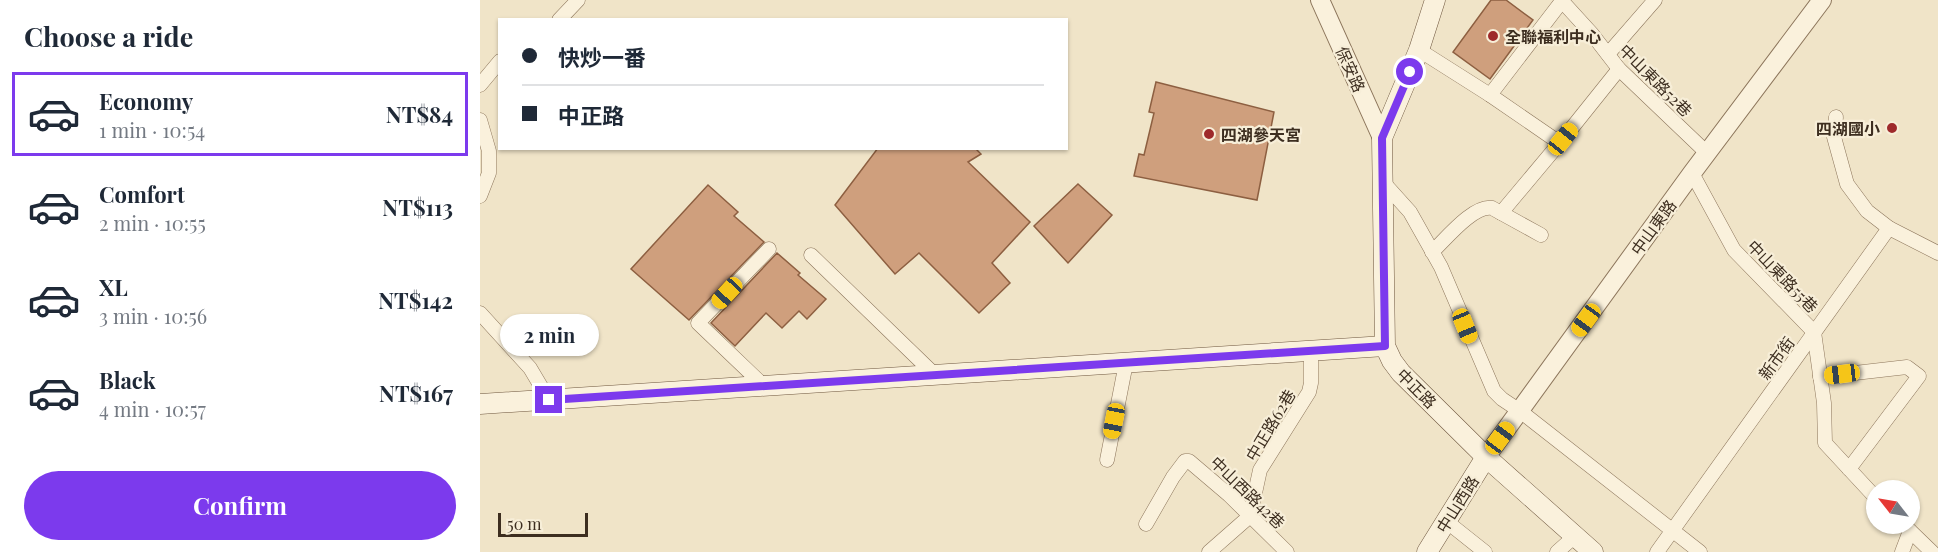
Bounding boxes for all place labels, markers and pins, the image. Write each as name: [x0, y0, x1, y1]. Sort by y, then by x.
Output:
place label: 全聯福利中心: [1505, 26, 1601, 47]
marker: 全聯福利中心: [1486, 29, 1500, 43]
place label: 四湖國小: [1816, 118, 1880, 139]
marker: 四湖國小: [1885, 121, 1899, 135]
place label: 四湖參天宮: [1221, 124, 1301, 145]
marker: 四湖參天宮: [1202, 127, 1216, 141]

